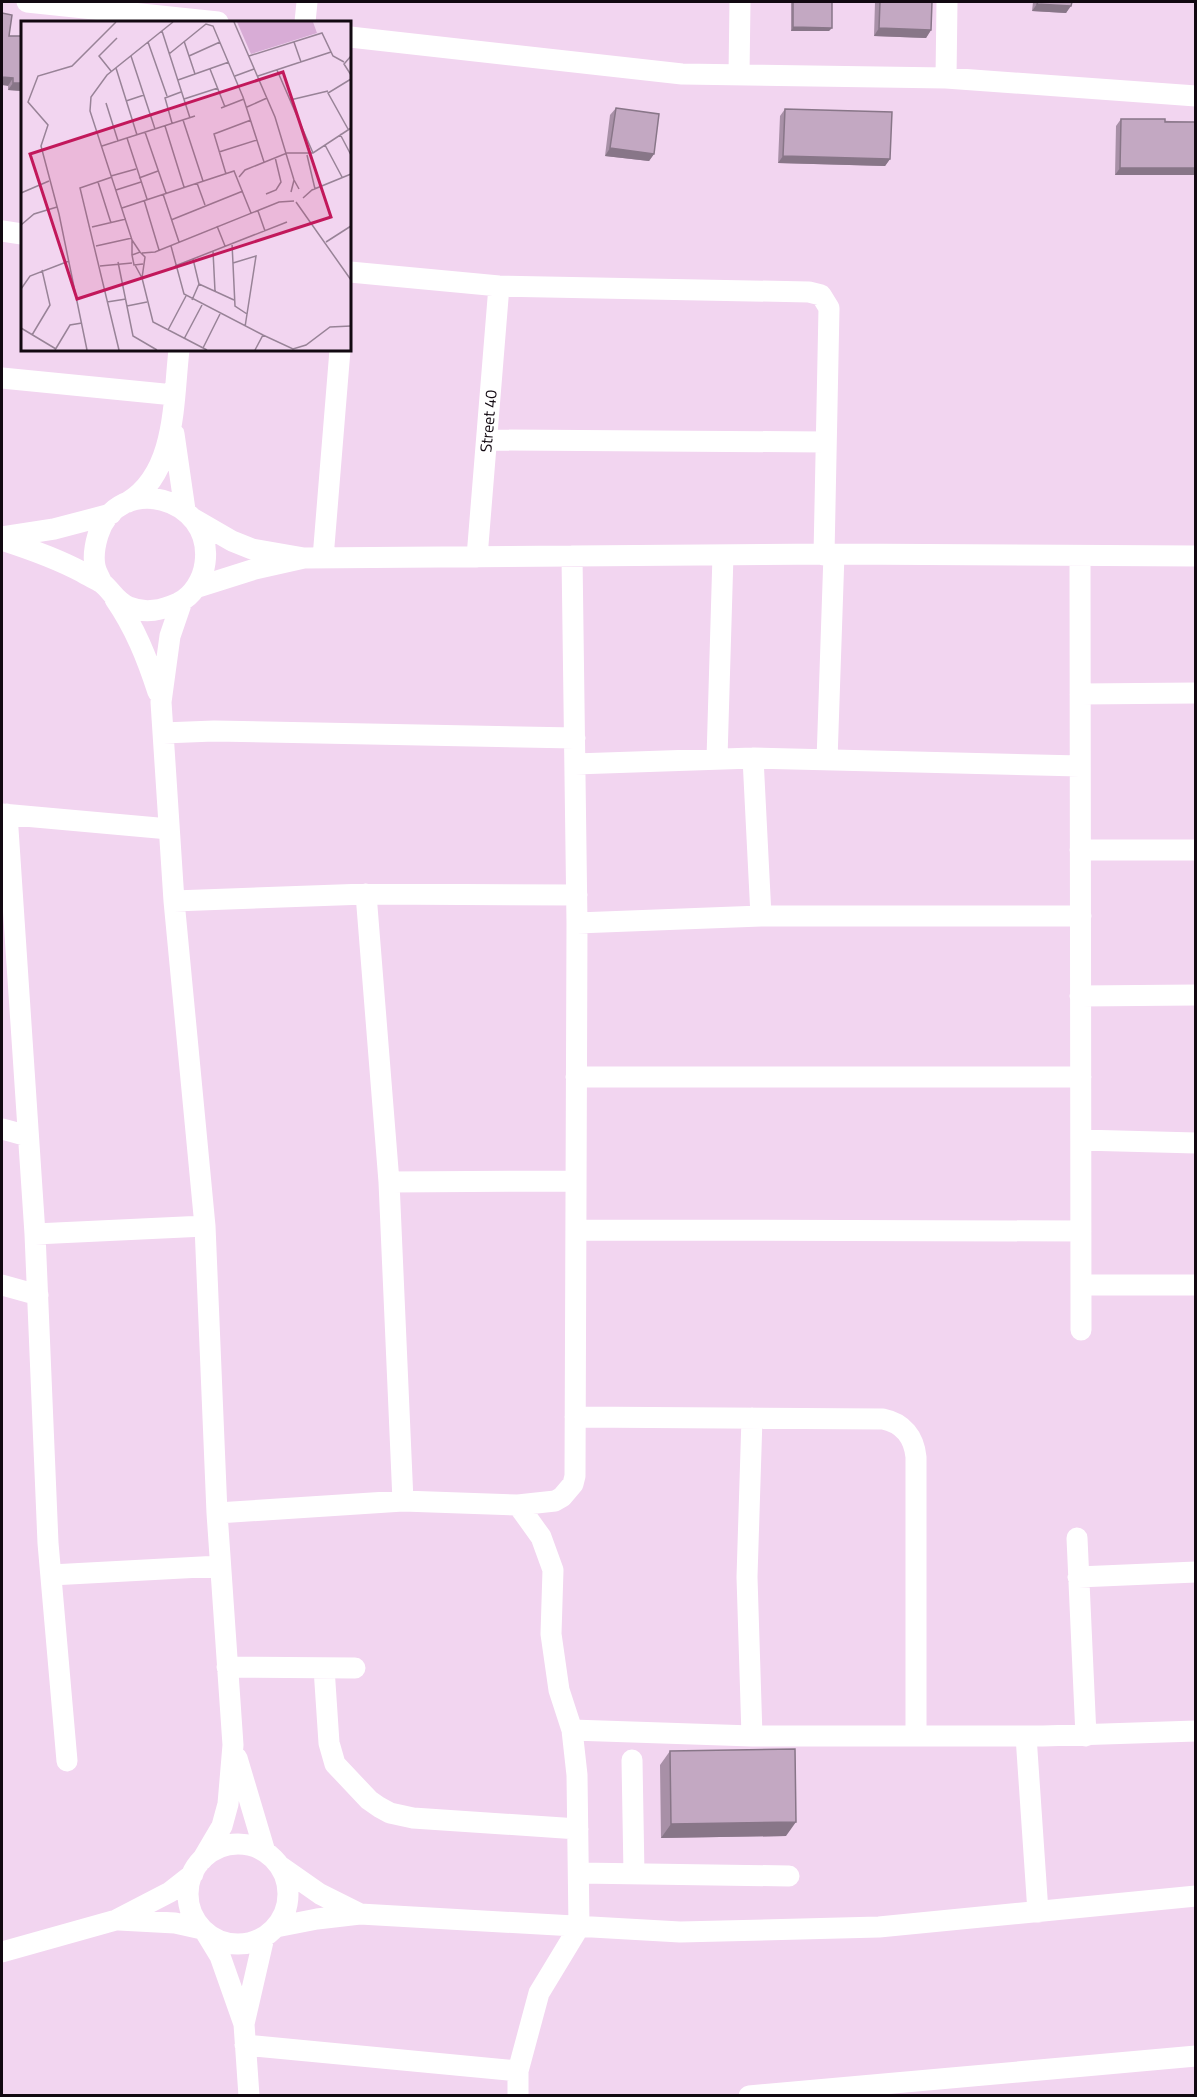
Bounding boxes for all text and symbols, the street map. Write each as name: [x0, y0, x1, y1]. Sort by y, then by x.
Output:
inset map: [21, 21, 351, 351]
street label: Street 40: [473, 389, 503, 453]

